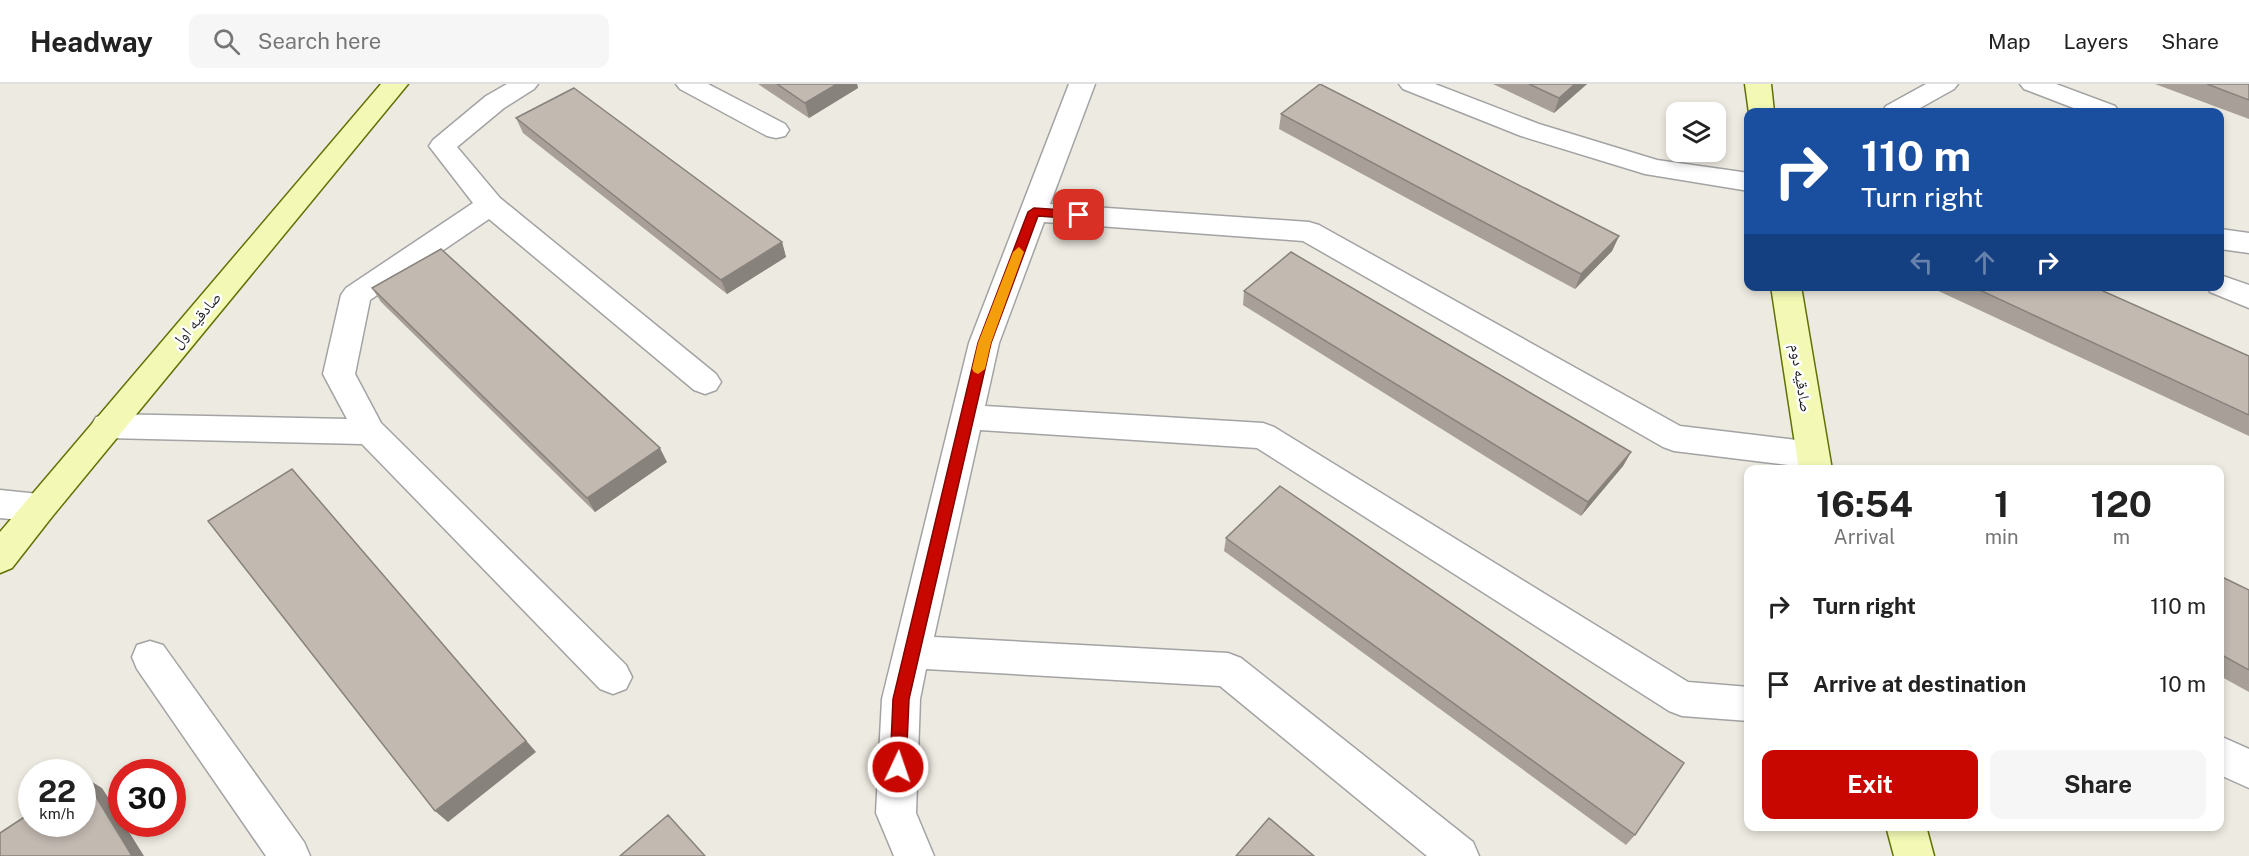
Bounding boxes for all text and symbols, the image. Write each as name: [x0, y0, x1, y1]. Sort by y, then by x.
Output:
search box: [189, 14, 609, 68]
text: Headway: [30, 25, 153, 58]
icon: search: [210, 25, 243, 58]
text: Search here: [258, 28, 381, 54]
text: Map: [1988, 29, 2031, 54]
text: Layers: [2064, 29, 2128, 54]
text: Share: [2161, 29, 2219, 54]
map controls: [1666, 102, 1726, 162]
button: layers: [1666, 102, 1726, 162]
text: 110 m: [1861, 131, 1971, 180]
icon: right: [1762, 132, 1840, 210]
text: Turn right: [1861, 181, 1984, 213]
pin: [1053, 189, 1104, 240]
icon: arrive: [1062, 198, 1095, 231]
icon: left: [1905, 246, 1938, 279]
icon: ahead: [1968, 246, 2001, 279]
icon: right: [2031, 246, 2064, 279]
street label: صادقیه اول: [167, 288, 226, 353]
street label: صادقیه دوم: [1785, 343, 1816, 414]
text: 16:54: [1816, 483, 1913, 525]
text: 1: [1994, 483, 2009, 525]
text: 120: [2091, 483, 2152, 525]
text: Arrival: [1833, 525, 1895, 549]
text: min: [1985, 525, 2019, 549]
text: m: [2113, 525, 2130, 549]
icon: right: [1762, 590, 1795, 623]
text: Turn right: [1813, 593, 1916, 619]
text: 110 m: [2150, 593, 2206, 619]
icon: arrive: [1762, 668, 1795, 701]
text: Arrive at destination: [1813, 671, 2026, 697]
text: 10 m: [2159, 671, 2206, 697]
position arrow: [866, 735, 930, 799]
button: Exit: [1762, 750, 1978, 819]
button: Share: [1990, 750, 2206, 819]
speed limit sign: 30: [108, 759, 186, 837]
text: 22: [38, 773, 76, 809]
text: km/h: [39, 805, 75, 822]

